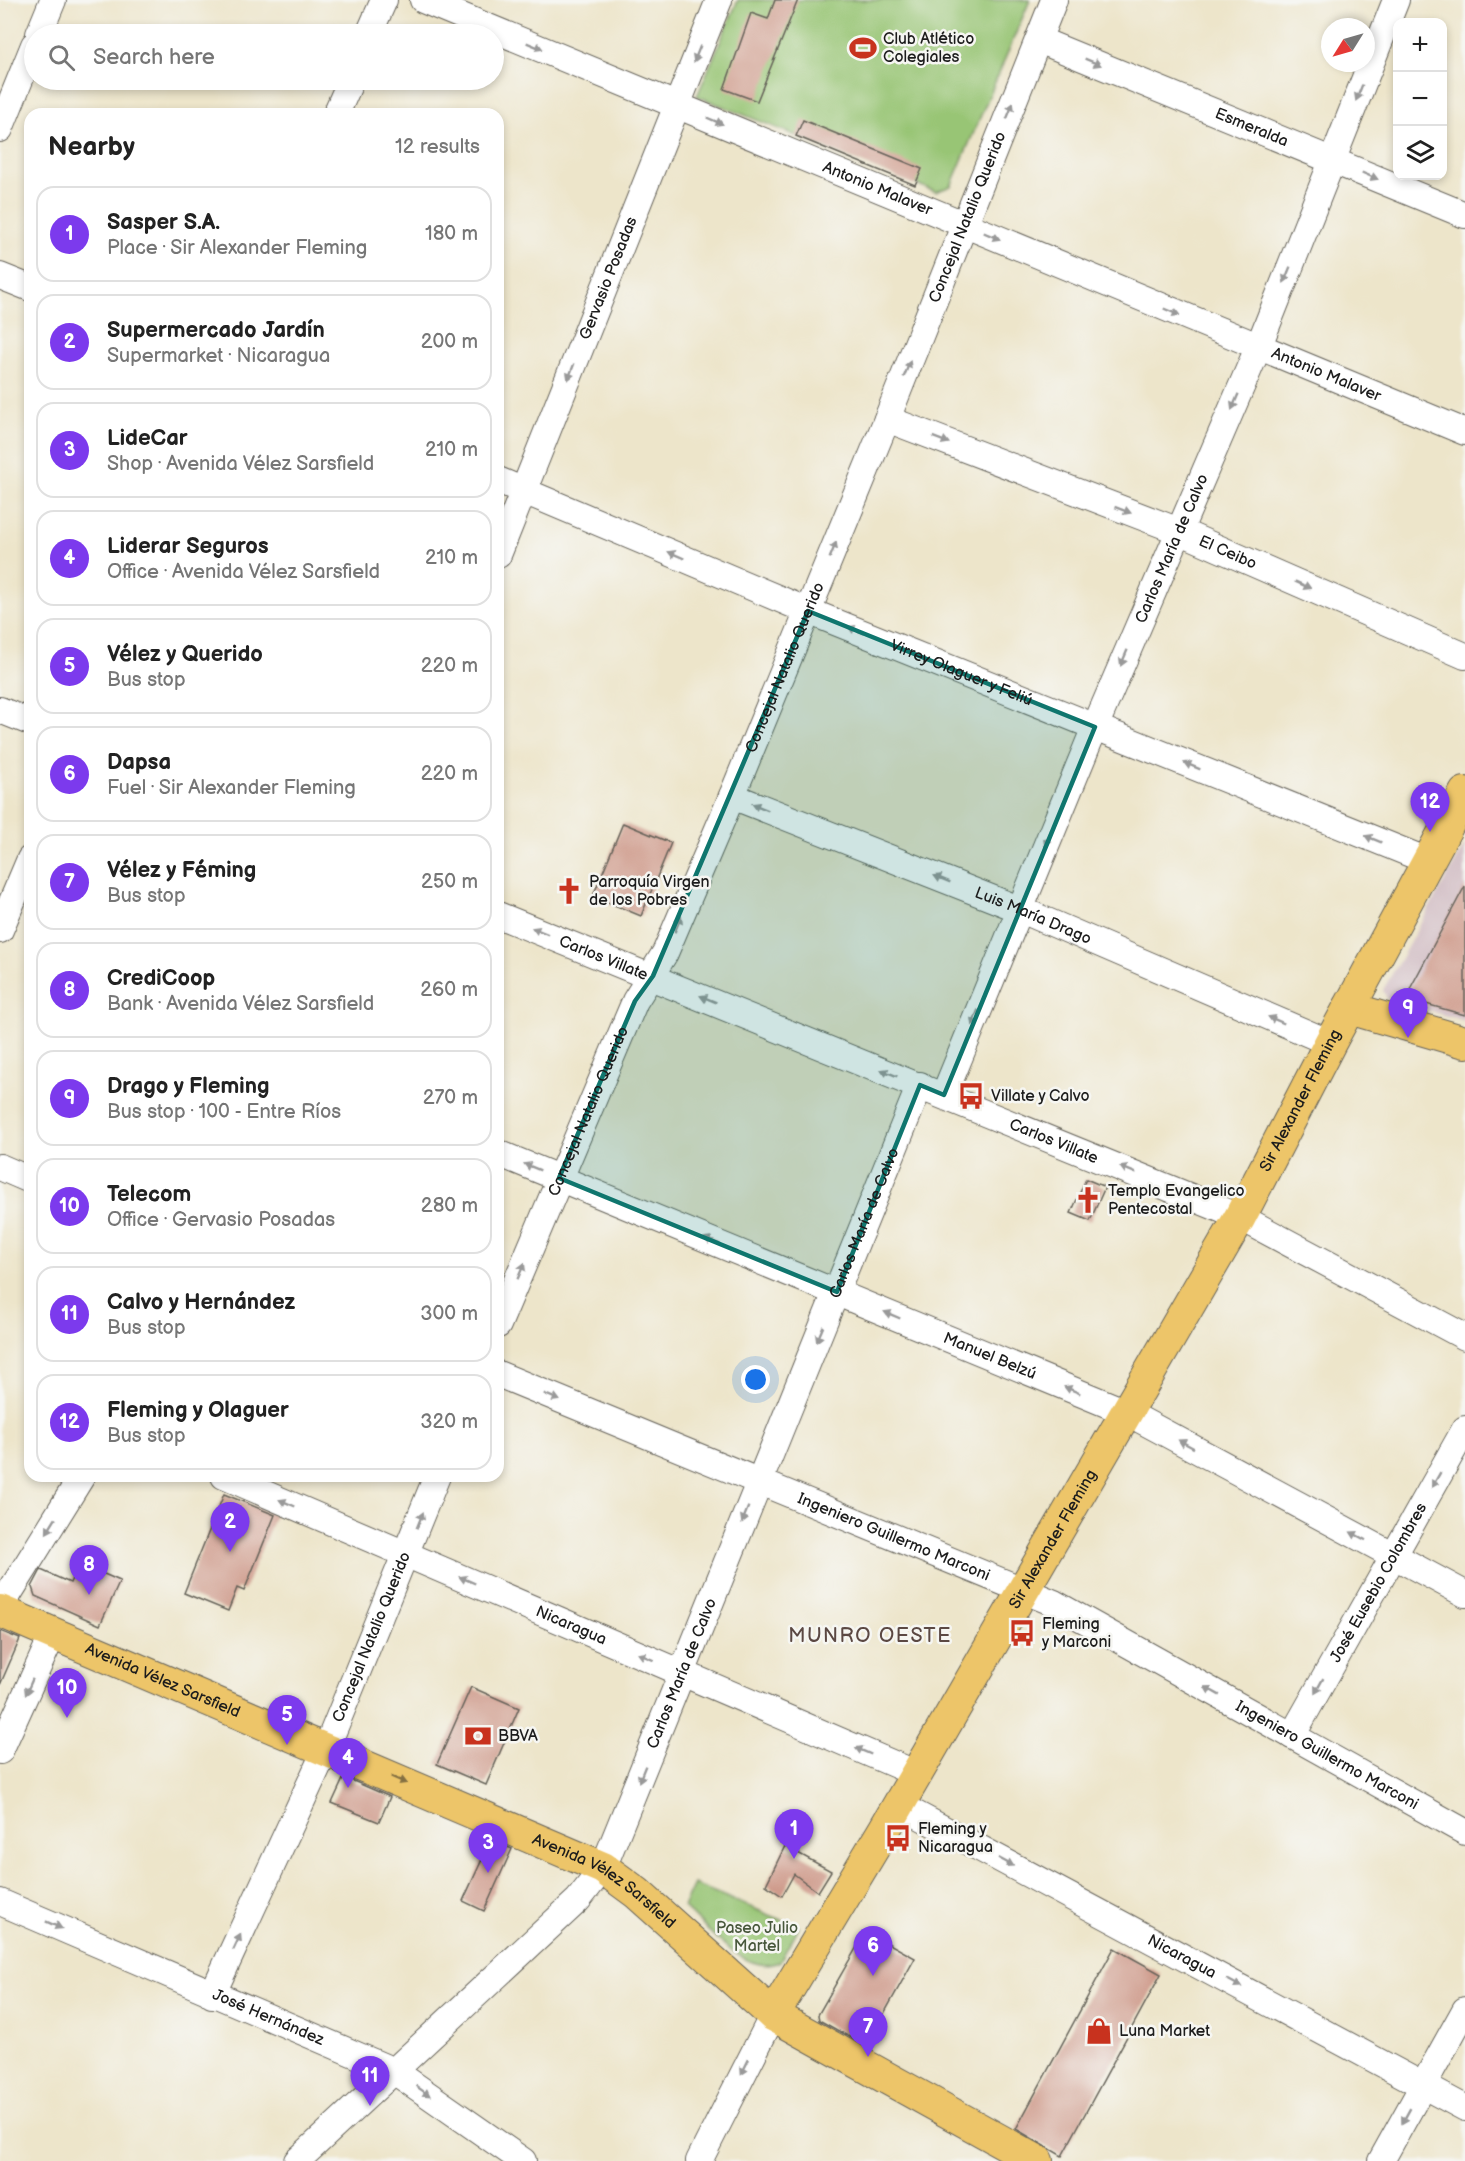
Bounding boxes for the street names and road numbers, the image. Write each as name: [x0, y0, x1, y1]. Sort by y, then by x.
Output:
street label: Esmeralda: [1212, 104, 1291, 151]
street label: Concejal Natalio Querido: [925, 129, 1010, 305]
street label: Antonio Malaver: [820, 157, 935, 220]
street label: Gervasio Posadas: [575, 214, 641, 342]
street label: Antonio Malaver: [1269, 343, 1384, 406]
street label: Carlos María de Calvo: [1131, 471, 1212, 626]
street label: El Ceibo: [1196, 531, 1260, 573]
street label: Concejal Natalio Querido: [741, 580, 828, 755]
street label: Virrey Olaguer y Feliú: [887, 636, 1035, 710]
street label: Luis María Drago: [972, 883, 1094, 949]
street label: Carlos Villate: [556, 931, 651, 985]
street label: Concejal Natalio Querido: [544, 1024, 633, 1199]
street label: Sir Alexander Fleming: [1256, 1026, 1345, 1175]
street label: Carlos Villate: [1007, 1115, 1101, 1168]
street label: Carlos María de Calvo: [825, 1145, 903, 1301]
street label: Manuel Belzú: [941, 1328, 1039, 1383]
street label: Sir Alexander Fleming: [1005, 1466, 1101, 1612]
street label: Ingeniero Guillermo Marconi: [795, 1489, 993, 1585]
street label: José Eusebio Colombres: [1326, 1500, 1431, 1666]
street label: Concejal Natalio Querido: [328, 1549, 415, 1725]
street label: Carlos María de Calvo: [643, 1595, 721, 1751]
street label: Nicaragua: [533, 1602, 610, 1649]
street label: Avenida Vélez Sarsfield: [83, 1639, 243, 1722]
street label: Ingeniero Guillermo Marconi: [1232, 1697, 1422, 1814]
street label: Avenida Vélez Sarsfield: [530, 1830, 680, 1933]
street label: Nicaragua: [1144, 1930, 1220, 1983]
street label: José Hernández: [210, 1985, 327, 2050]

